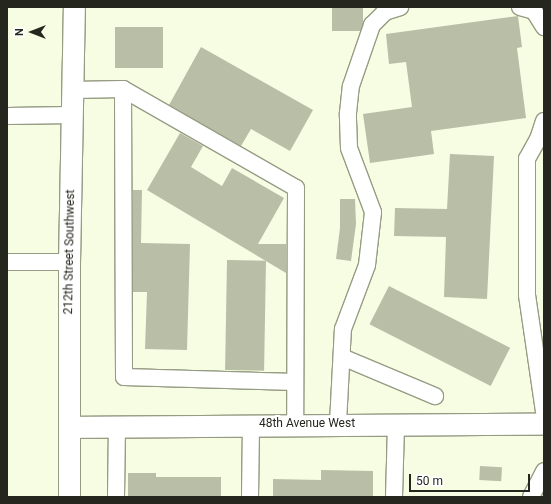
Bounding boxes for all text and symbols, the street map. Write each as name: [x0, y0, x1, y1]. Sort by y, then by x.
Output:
north arrow: [12, 12, 52, 52]
text: N: [13, 28, 26, 36]
street label: 212th Street Southwest: [62, 189, 78, 315]
street label: 48th Avenue West: [259, 417, 355, 431]
scale bar: [411, 466, 532, 492]
text: 50 m: [416, 474, 443, 488]

